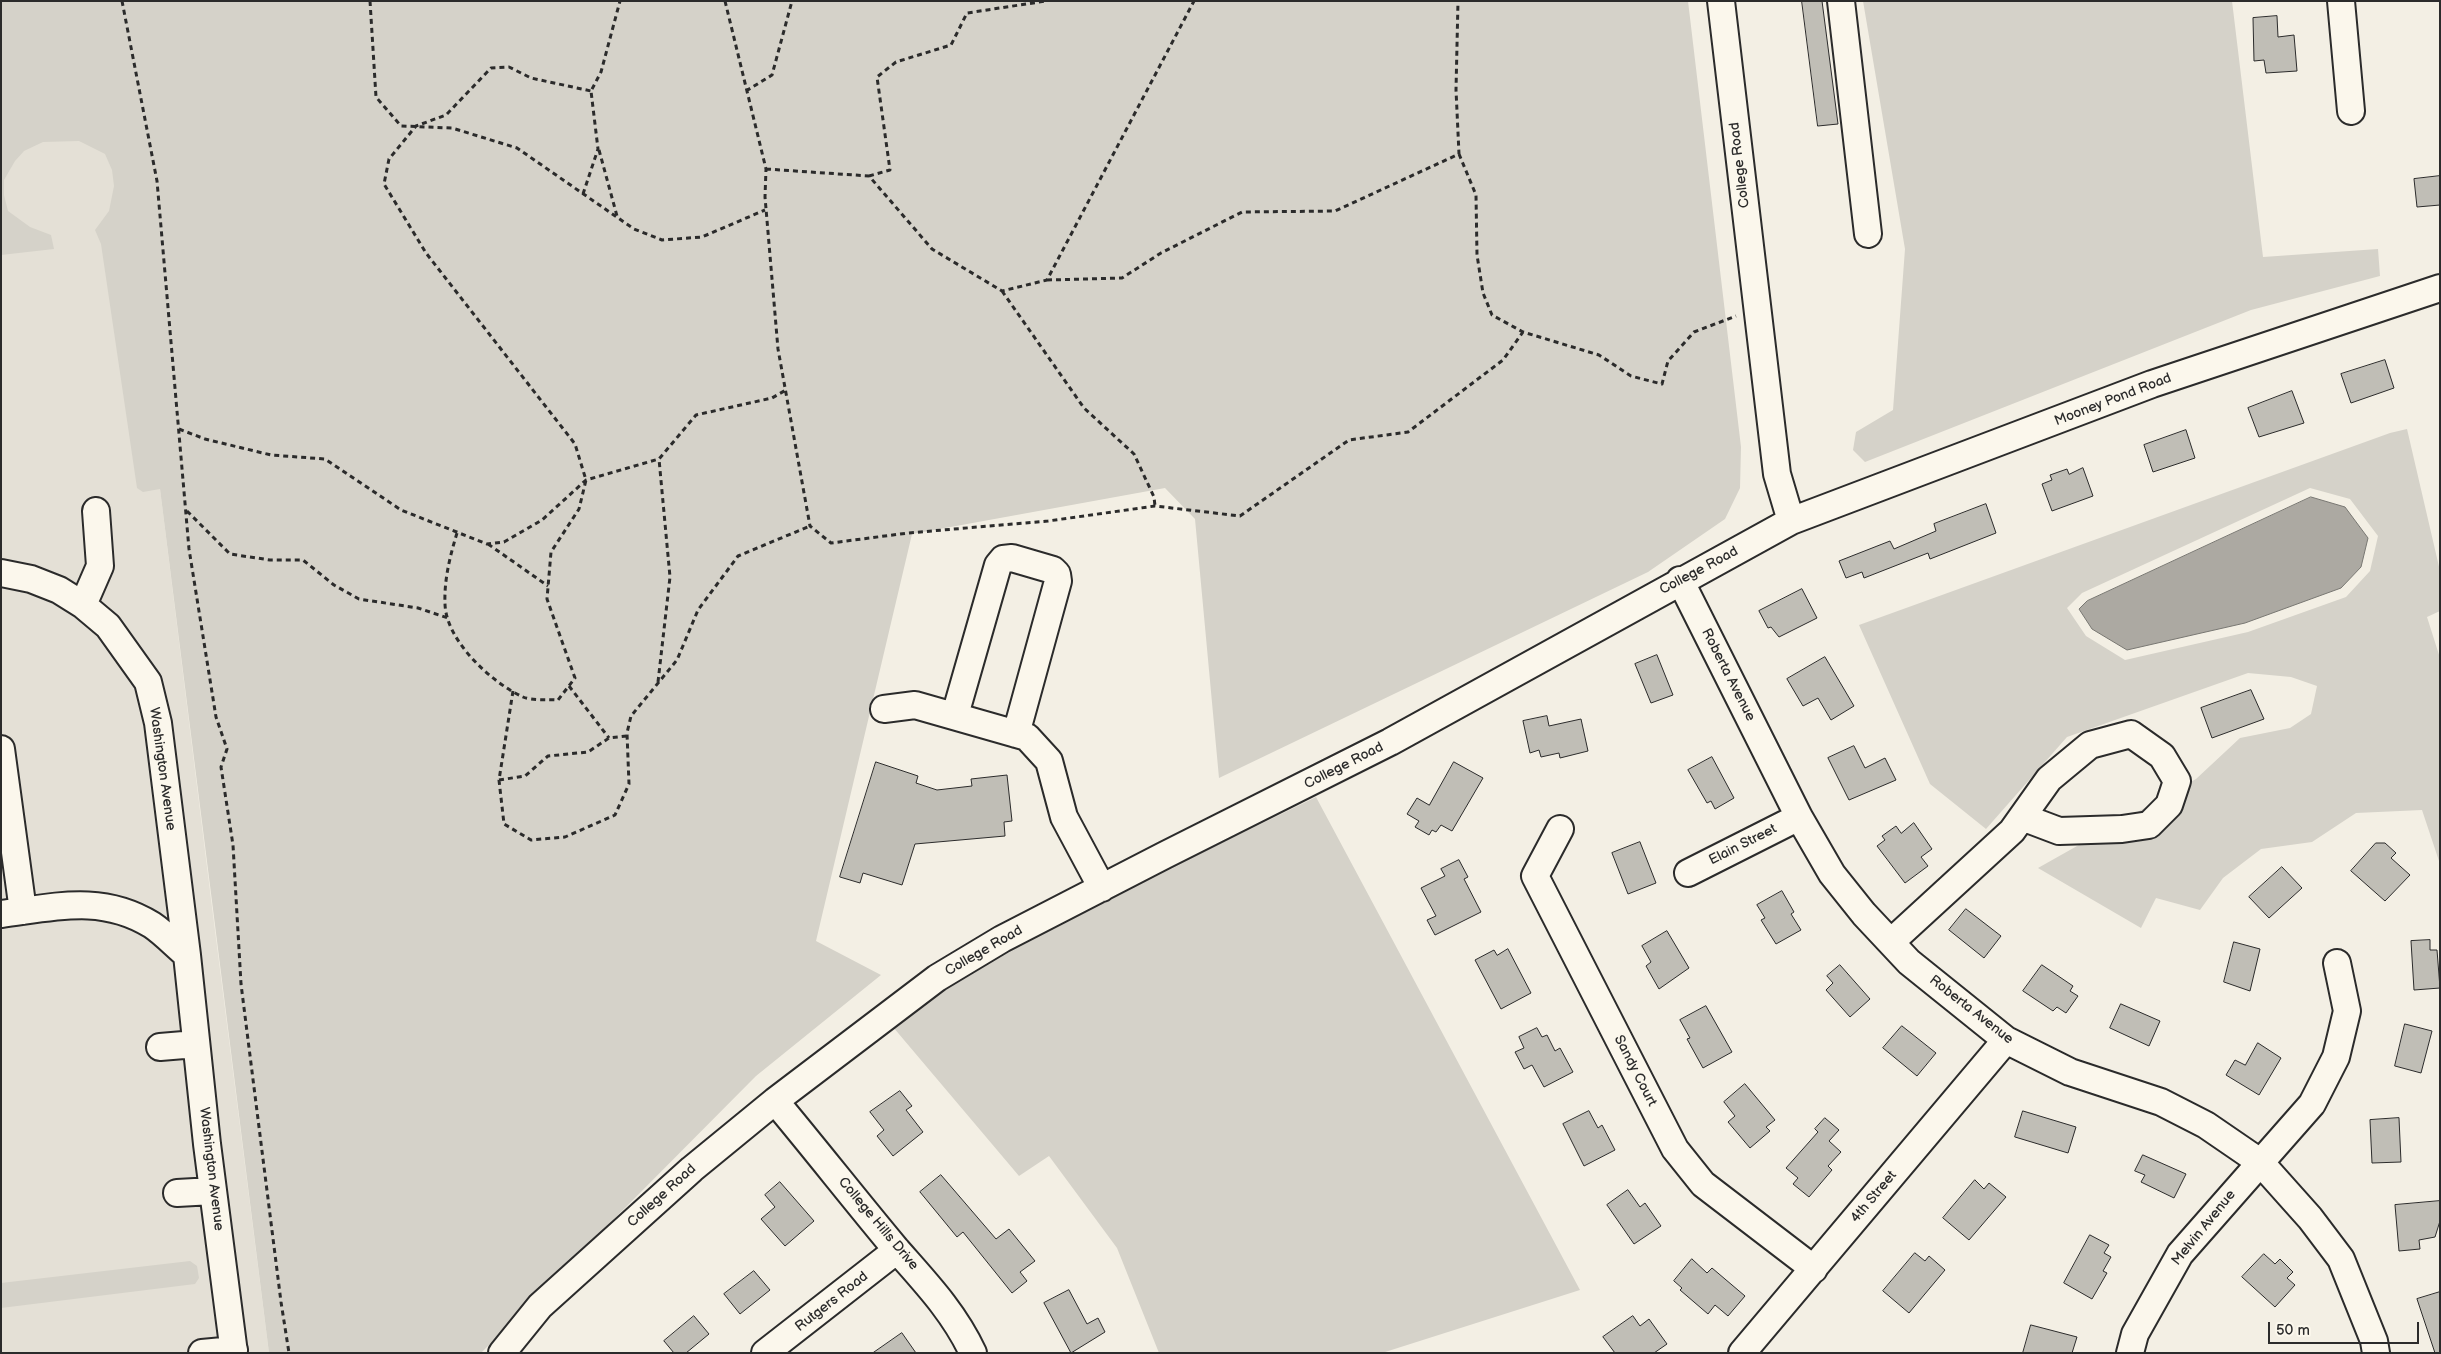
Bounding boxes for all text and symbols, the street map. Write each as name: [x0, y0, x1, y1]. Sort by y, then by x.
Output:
street label: College Road: [1726, 121, 1754, 209]
street label: Mooney Pond Road: [2052, 370, 2174, 430]
street label: College Road: [1657, 543, 1741, 599]
street label: Roberta Avenue: [1697, 626, 1759, 724]
street label: Washington Avenue: [145, 706, 179, 832]
street label: College Road: [1302, 739, 1386, 793]
street label: Elain Street: [1706, 821, 1780, 869]
street label: College Road: [942, 922, 1026, 980]
street label: Roberta Avenue: [1926, 972, 2016, 1048]
street label: Sandy Court: [1610, 1033, 1660, 1109]
street label: Washington Avenue: [195, 1106, 227, 1232]
street label: College Road: [624, 1161, 700, 1231]
street label: 4th Street: [1847, 1168, 1901, 1226]
street label: College Hills Drive: [834, 1174, 922, 1274]
street label: Melvin Avenue: [2168, 1187, 2240, 1269]
street label: Rutgers Road: [792, 1268, 872, 1336]
scale bar: [2271, 1312, 2422, 1344]
text: 50 m: [2276, 1321, 2310, 1340]

